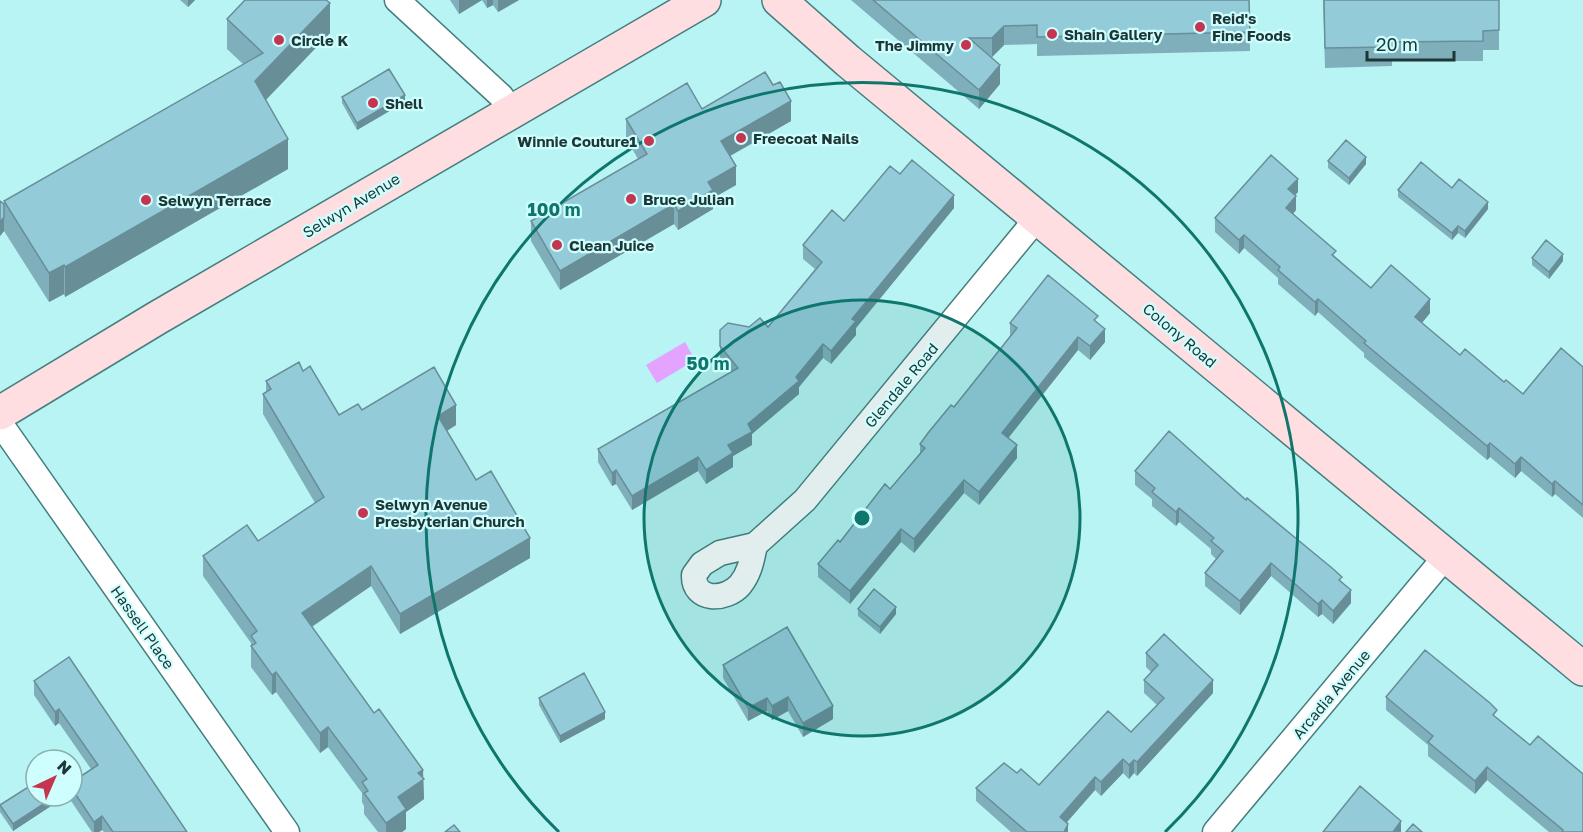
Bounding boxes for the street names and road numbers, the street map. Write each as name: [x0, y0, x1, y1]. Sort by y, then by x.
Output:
street label: Selwyn Avenue: [299, 169, 403, 241]
street label: Colony Road: [1139, 299, 1221, 371]
street label: Glendale Road: [860, 339, 942, 431]
street label: Hassell Place: [108, 582, 179, 672]
street label: Arcadia Avenue: [1288, 646, 1374, 742]

